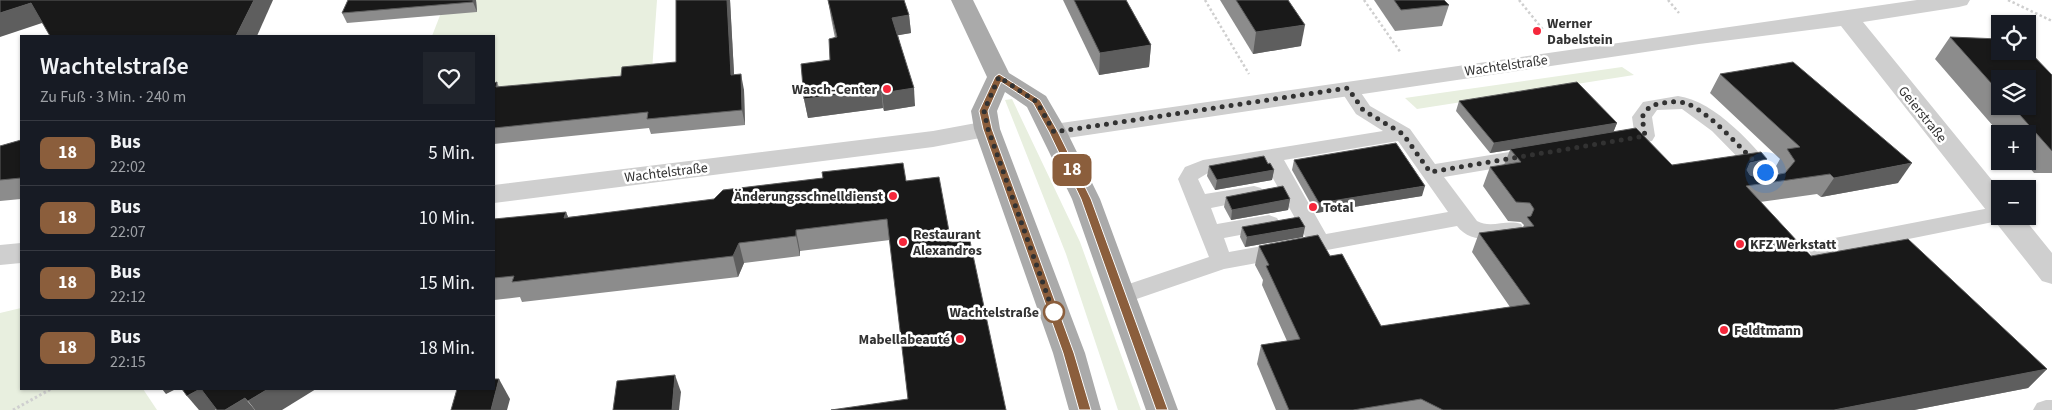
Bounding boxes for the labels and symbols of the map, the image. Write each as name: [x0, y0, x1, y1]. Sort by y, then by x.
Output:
place label: Werner Dabelstein: [1547, 14, 1613, 50]
marker: Werner Dabelstein: [1531, 25, 1543, 37]
street label: Wachtelstraße: [1463, 50, 1549, 82]
place label: Wasch-Center: [792, 80, 877, 100]
street label: Geierstraße: [1893, 82, 1951, 147]
marker: Wasch-Center: [881, 83, 893, 95]
line badge: 18: [1050, 154, 1094, 186]
street label: Wachtelstraße: [623, 158, 709, 188]
your location: [1753, 160, 1778, 185]
place label: Änderungsschnelldienst: [733, 187, 884, 207]
marker: Änderungsschnelldienst: [887, 190, 899, 202]
place label: Total: [1323, 198, 1354, 218]
marker: Total: [1307, 201, 1319, 213]
place label: Restaurant Alexandros: [912, 225, 982, 261]
place label: KFZ Werkstatt: [1750, 235, 1837, 255]
marker: Restaurant Alexandros: [897, 236, 909, 248]
marker: KFZ Werkstatt: [1734, 238, 1746, 250]
marker: Wachtelstraße: [1043, 301, 1065, 323]
place label: Wachtelstraße: [950, 303, 1039, 323]
place label: Feldtmann: [1734, 321, 1801, 341]
marker: Feldtmann: [1718, 324, 1730, 336]
place label: Mabellabeauté: [858, 330, 950, 350]
marker: Mabellabeauté: [954, 333, 966, 345]

